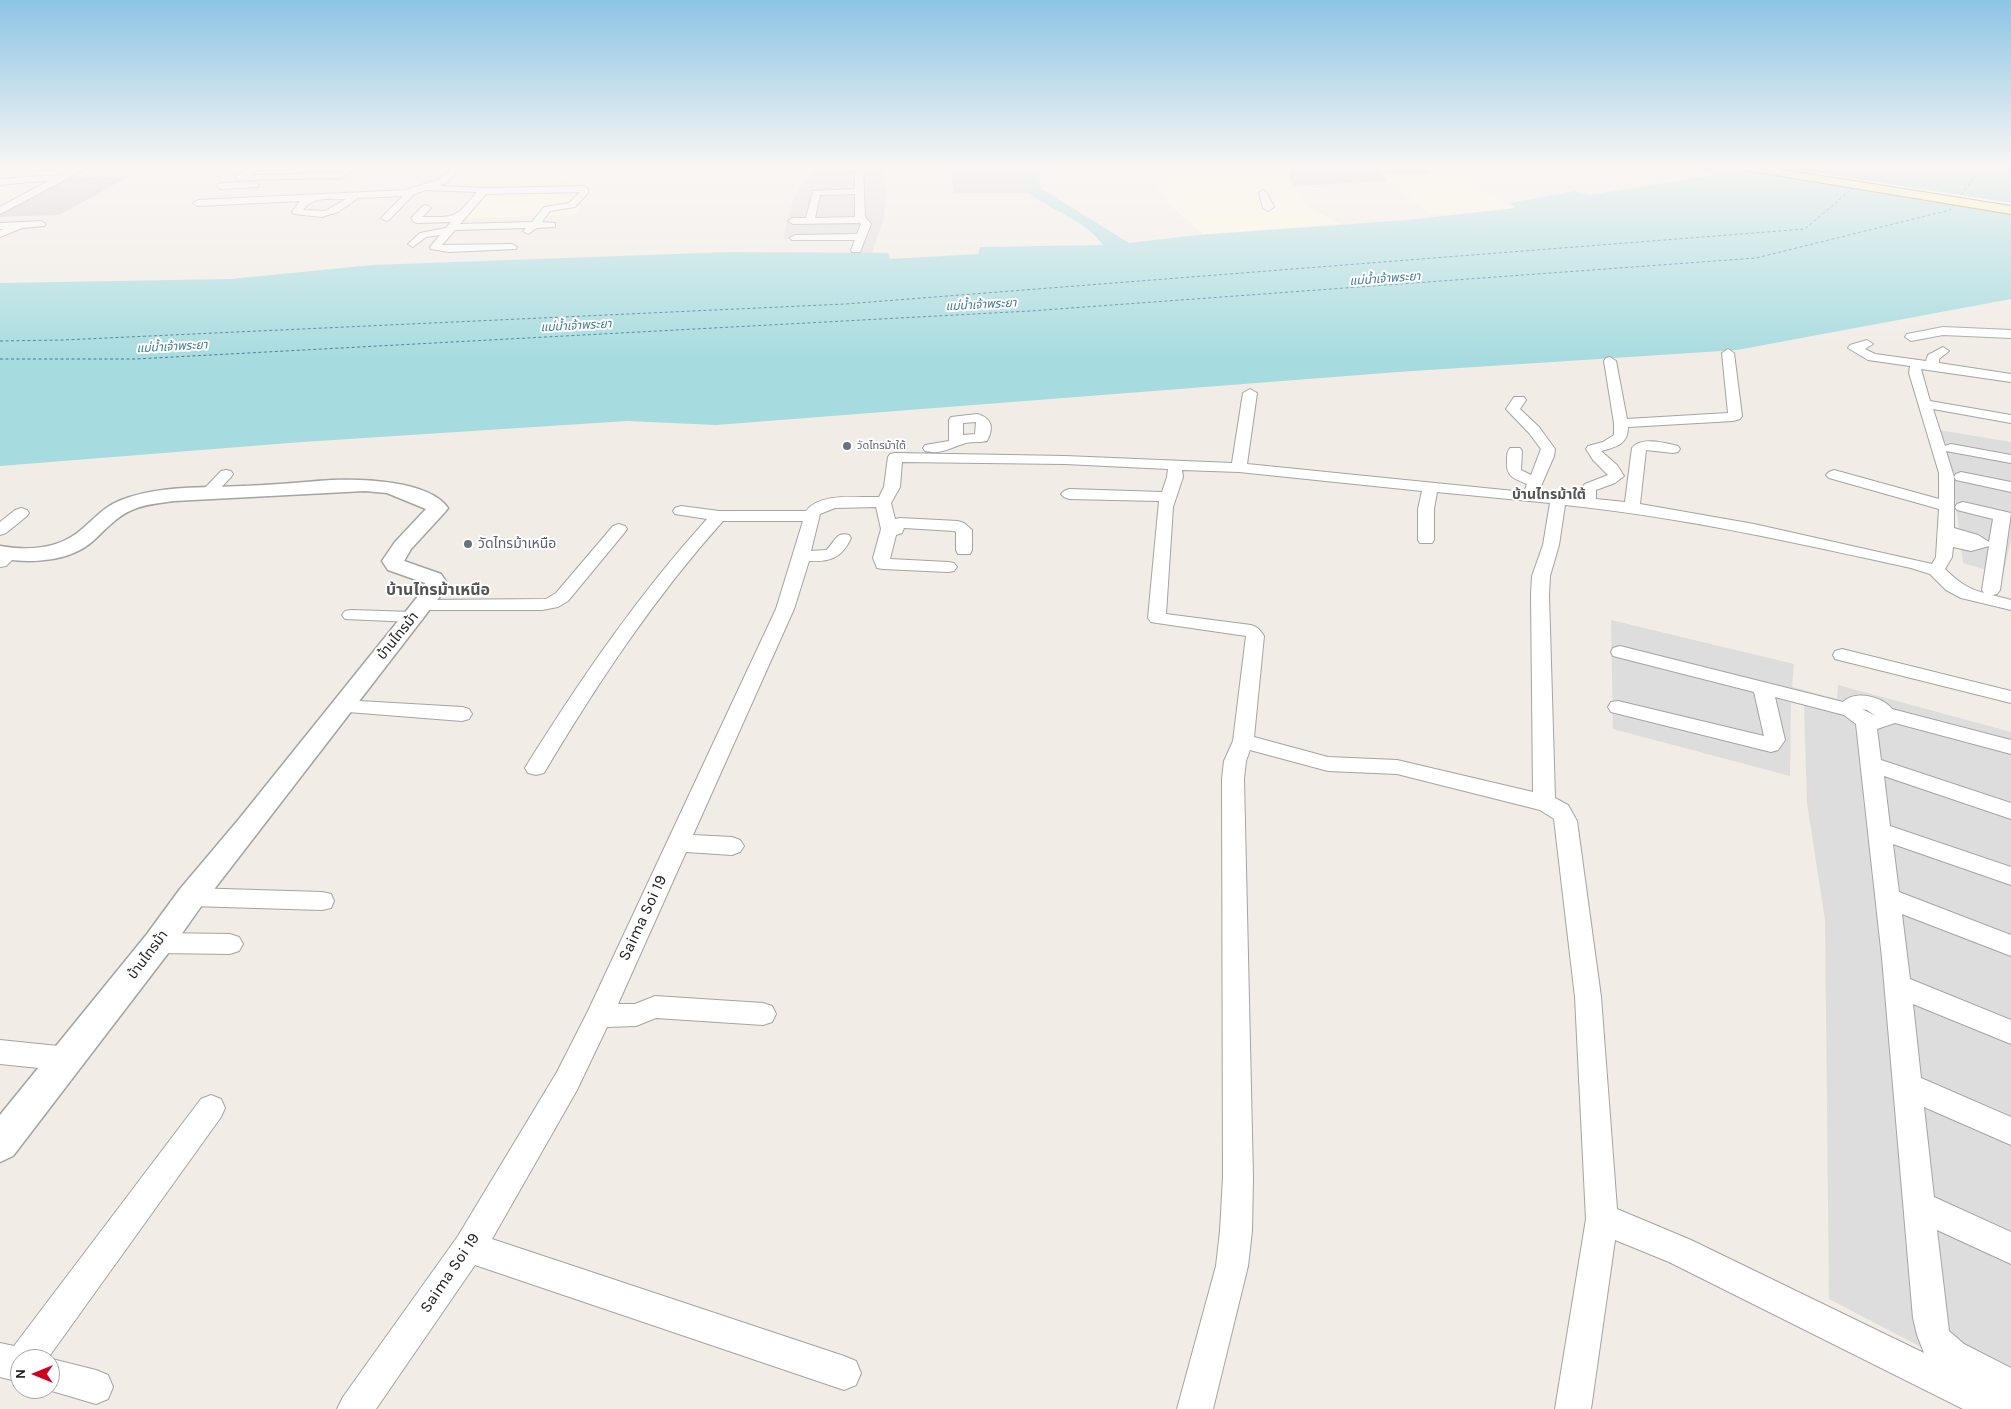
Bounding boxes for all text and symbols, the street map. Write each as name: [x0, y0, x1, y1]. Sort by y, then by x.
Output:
water label: แม่น้ำเจ้าพระยา: [1349, 269, 1421, 289]
water label: แม่น้ำเจ้าพระยา: [945, 296, 1017, 314]
water label: แม่น้ำเจ้าพระยา: [540, 317, 612, 335]
water label: แม่น้ำเจ้าพระยา: [136, 338, 208, 356]
place label: วัดไทรม้าใต้: [857, 439, 906, 453]
marker: วัดไทรม้าใต้: [841, 440, 853, 452]
district label: บ้านไทรม้าใต้: [1512, 487, 1586, 503]
place label: วัดไทรม้าเหนือ: [478, 536, 556, 552]
marker: วัดไทรม้าเหนือ: [462, 538, 474, 550]
district label: บ้านไทรม้าเหนือ: [386, 580, 490, 600]
street label: บ้านไทรม้า: [374, 609, 422, 663]
street label: Saima Soi 19: [615, 872, 671, 964]
street label: บ้านไทรม้า: [124, 927, 172, 983]
street label: Saima Soi 19: [416, 1229, 484, 1317]
north arrow: [10, 1349, 60, 1399]
text: N: [12, 1369, 29, 1379]

